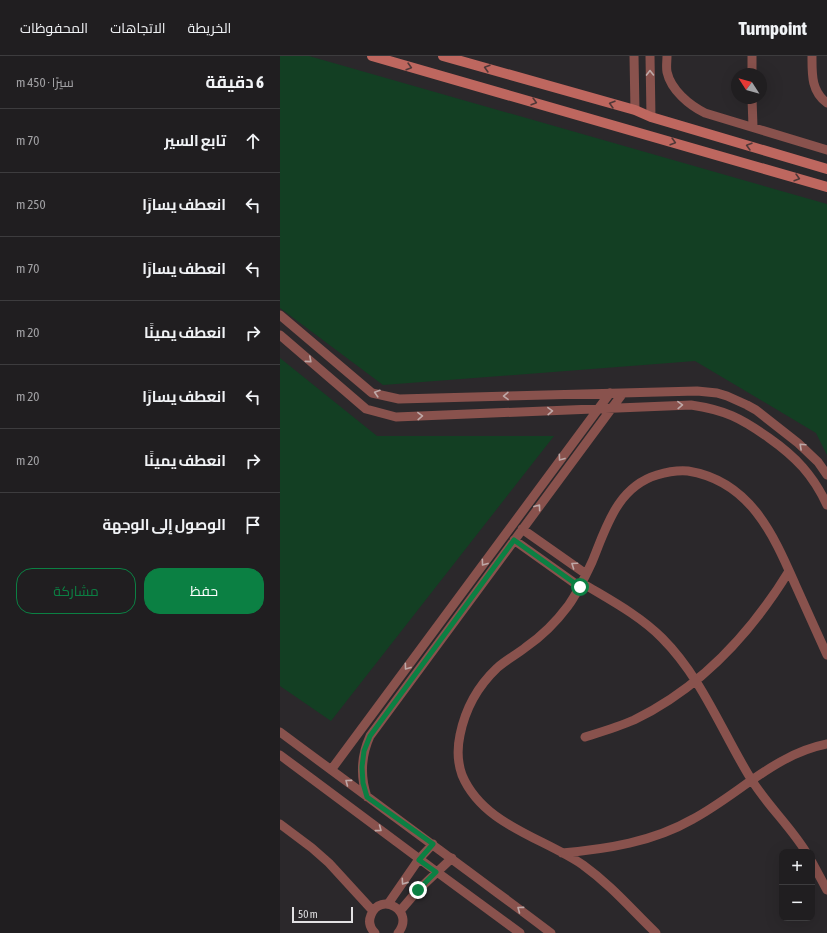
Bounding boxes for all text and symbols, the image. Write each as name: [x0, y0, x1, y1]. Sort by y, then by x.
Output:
text: Turnpoint: [739, 17, 807, 39]
text: المحفوظات: [20, 20, 88, 36]
text: الاتجاهات: [110, 20, 166, 36]
text: الخريطة: [188, 20, 231, 36]
one-way arrow: [405, 62, 412, 71]
one-way arrow: [483, 64, 490, 73]
north arrow: [731, 68, 767, 104]
one-way arrow: [646, 70, 654, 76]
text: 6 دقيقة: [206, 72, 264, 92]
text: سيرًا · 450 m: [16, 75, 74, 90]
one-way arrow: [530, 97, 537, 106]
one-way arrow: [609, 100, 615, 108]
icon: ahead: [242, 130, 264, 152]
text: تابع السير: [164, 132, 226, 149]
text: 70 m: [16, 133, 39, 148]
one-way arrow: [669, 137, 676, 146]
one-way arrow: [746, 142, 753, 151]
one-way arrow: [794, 173, 801, 182]
icon: left: [242, 194, 264, 216]
text: انعطف يسارًا: [142, 196, 226, 213]
text: 250 m: [16, 197, 46, 212]
icon: left: [242, 258, 264, 280]
text: انعطف يسارًا: [142, 260, 226, 277]
text: 70 m: [16, 261, 39, 276]
icon: right: [242, 322, 264, 344]
text: انعطف يمينًا: [144, 324, 226, 341]
text: 20 m: [16, 325, 39, 340]
one-way arrow: [305, 356, 312, 363]
icon: left: [242, 386, 264, 408]
text: انعطف يسارًا: [142, 388, 226, 405]
text: 20 m: [16, 389, 39, 404]
one-way arrow: [373, 389, 380, 398]
one-way arrow: [503, 392, 509, 400]
one-way arrow: [677, 401, 683, 409]
one-way arrow: [547, 407, 553, 415]
one-way arrow: [417, 412, 423, 420]
one-way arrow: [799, 443, 806, 450]
icon: right: [242, 450, 264, 472]
text: انعطف يمينًا: [144, 452, 226, 469]
text: 20 m: [16, 453, 39, 468]
one-way arrow: [559, 454, 566, 461]
one-way arrow: [533, 505, 540, 512]
icon: arrive: [242, 514, 264, 536]
text: الوصول إلى الوجهة: [102, 516, 226, 533]
one-way arrow: [482, 558, 489, 565]
one-way arrow: [571, 562, 578, 570]
button: مشاركة: [16, 568, 136, 614]
button: حفظ: [144, 568, 264, 614]
route start: [571, 578, 589, 596]
one-way arrow: [405, 663, 412, 670]
one-way arrow: [345, 780, 352, 787]
one-way arrow: [374, 824, 381, 831]
map controls: [779, 849, 815, 921]
button: +: [779, 849, 815, 885]
one-way arrow: [402, 877, 409, 884]
route end: [409, 881, 427, 899]
button: −: [779, 885, 815, 921]
scale bar: [292, 905, 353, 924]
one-way arrow: [517, 907, 524, 914]
text: 50 m: [298, 908, 318, 920]

